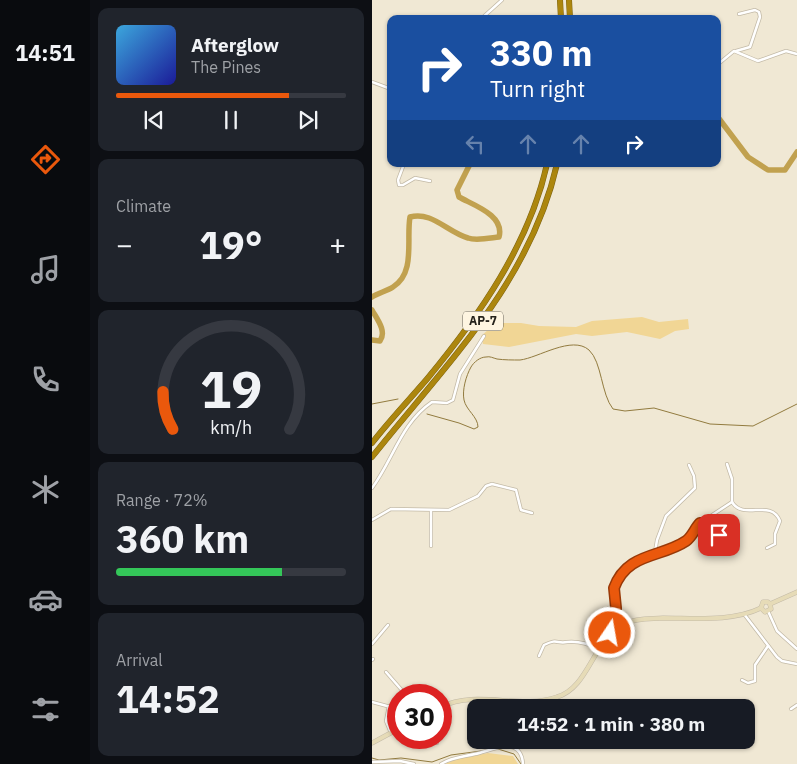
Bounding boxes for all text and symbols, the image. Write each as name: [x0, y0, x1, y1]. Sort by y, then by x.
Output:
text: 330 m: [490, 30, 593, 76]
text: Afterglow: [191, 33, 279, 57]
icon: right: [407, 35, 472, 100]
text: 14:51: [15, 38, 75, 67]
text: The Pines: [191, 57, 261, 77]
text: Turn right: [490, 74, 585, 103]
icon: previous: [140, 106, 168, 134]
icon: pause: [217, 106, 245, 134]
icon: next: [294, 106, 322, 134]
icon: left: [461, 130, 489, 158]
icon: ahead: [514, 130, 542, 158]
icon: ahead: [567, 130, 595, 158]
icon: right: [620, 130, 648, 158]
icon: directions: [28, 142, 63, 177]
text: Climate: [116, 196, 171, 216]
text: 19°: [199, 220, 263, 269]
text: −: [116, 226, 133, 263]
text: +: [329, 226, 346, 263]
icon: music: [28, 252, 63, 287]
road number: AP-7: [463, 312, 503, 331]
text: 19: [200, 355, 262, 422]
icon: phone: [28, 362, 63, 397]
text: km/h: [210, 416, 252, 439]
icon: climate: [28, 472, 63, 507]
text: Range · 72%: [116, 490, 208, 510]
text: 360 km: [116, 514, 249, 563]
pin: [698, 514, 740, 556]
icon: arrive: [705, 521, 733, 549]
icon: car: [28, 582, 63, 617]
position arrow: [583, 606, 635, 658]
text: Arrival: [116, 650, 163, 670]
text: 14:52: [116, 674, 220, 723]
speed limit sign: 30: [387, 684, 452, 749]
icon: filters: [28, 692, 63, 727]
text: 14:52 · 1 min · 380 m: [517, 712, 705, 736]

